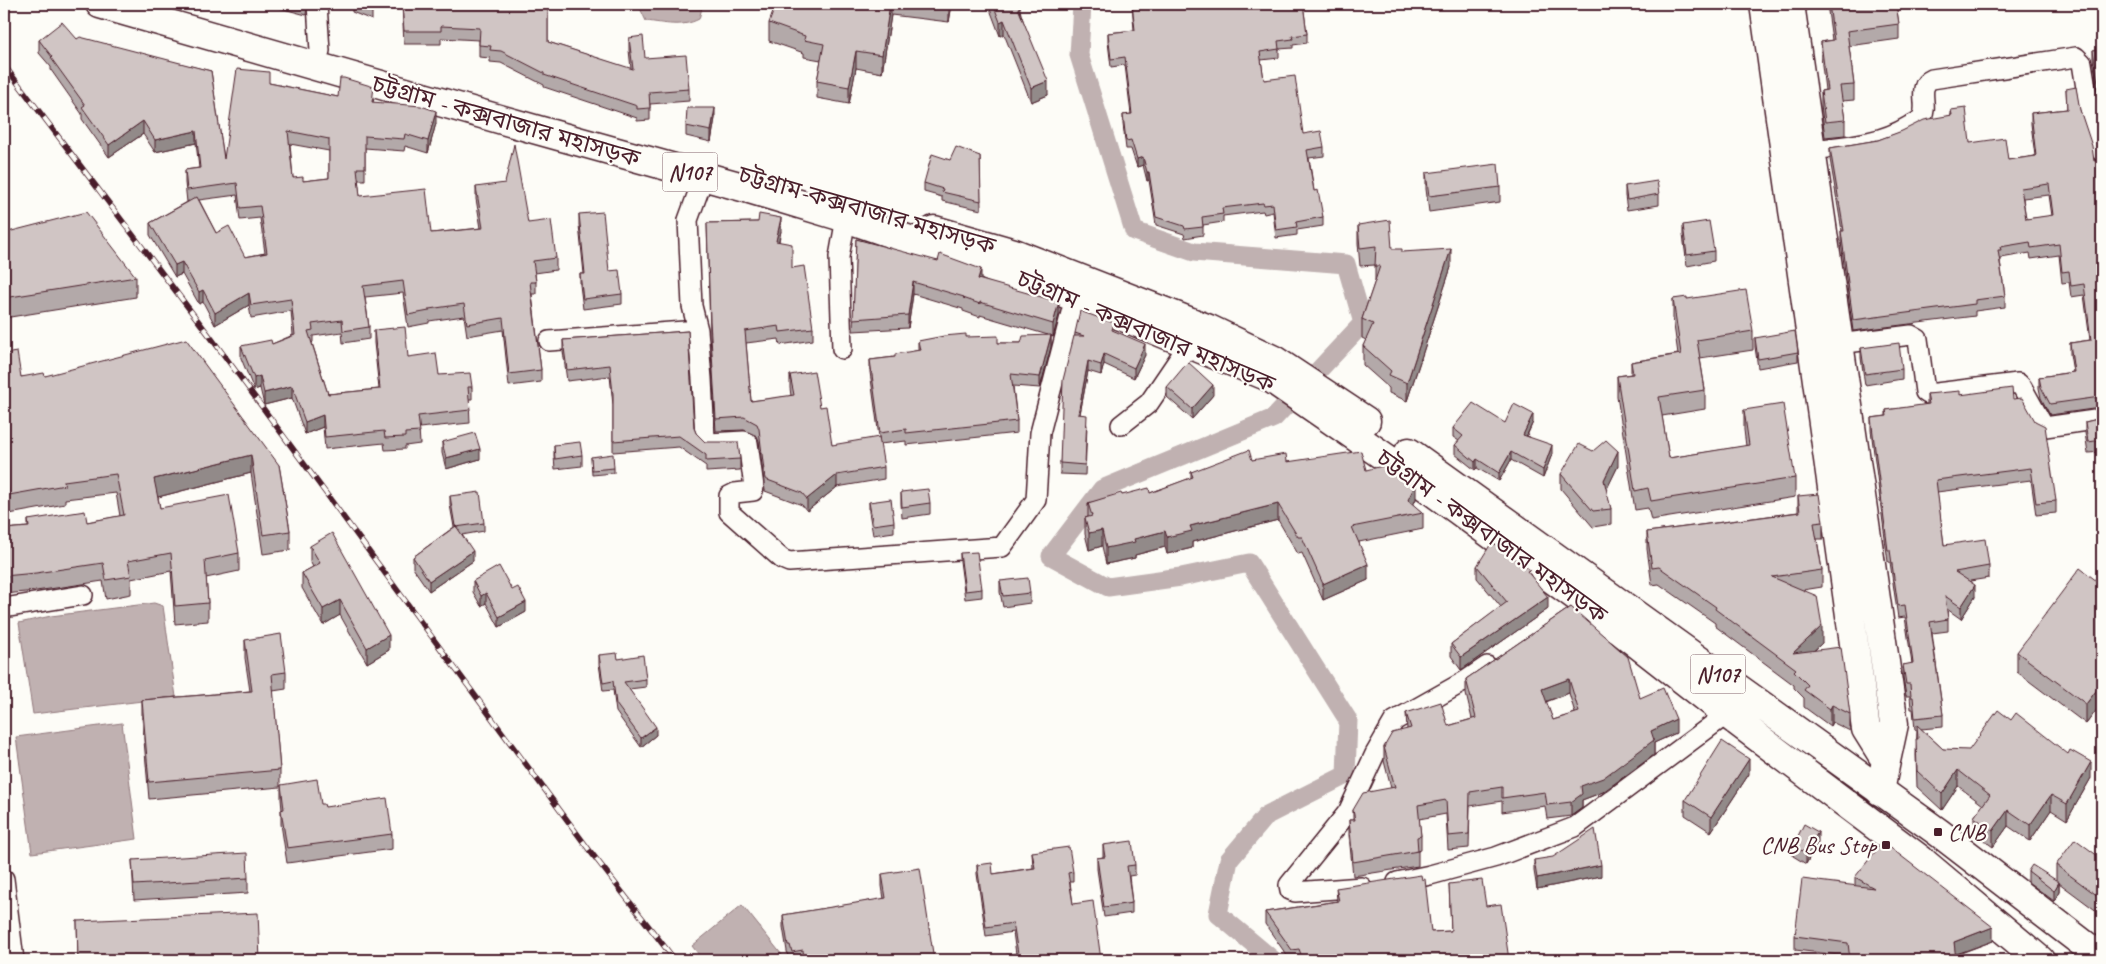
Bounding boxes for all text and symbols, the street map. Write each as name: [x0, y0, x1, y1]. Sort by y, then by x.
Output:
street label: চট্টগ্রাম - কক্সবাজার মহাসড়ক: [368, 68, 644, 174]
road number: N107: [662, 152, 718, 192]
street label: চট্টগ্রাম-কক্সবাজার মহাসড়ক: [734, 159, 1000, 261]
street label: চট্টগ্রাম - কক্সবাজার মহাসড়ক: [1011, 263, 1280, 399]
street label: চট্টগ্রাম - কক্সবাজার মহাসড়ক: [1370, 442, 1614, 630]
road number: N107: [1690, 654, 1746, 694]
place label: CNB: [1948, 817, 1987, 847]
marker: CNB: [1932, 826, 1944, 838]
place label: CNB Bus Stop: [1760, 830, 1878, 860]
marker: CNB Bus Stop: [1880, 839, 1892, 851]

